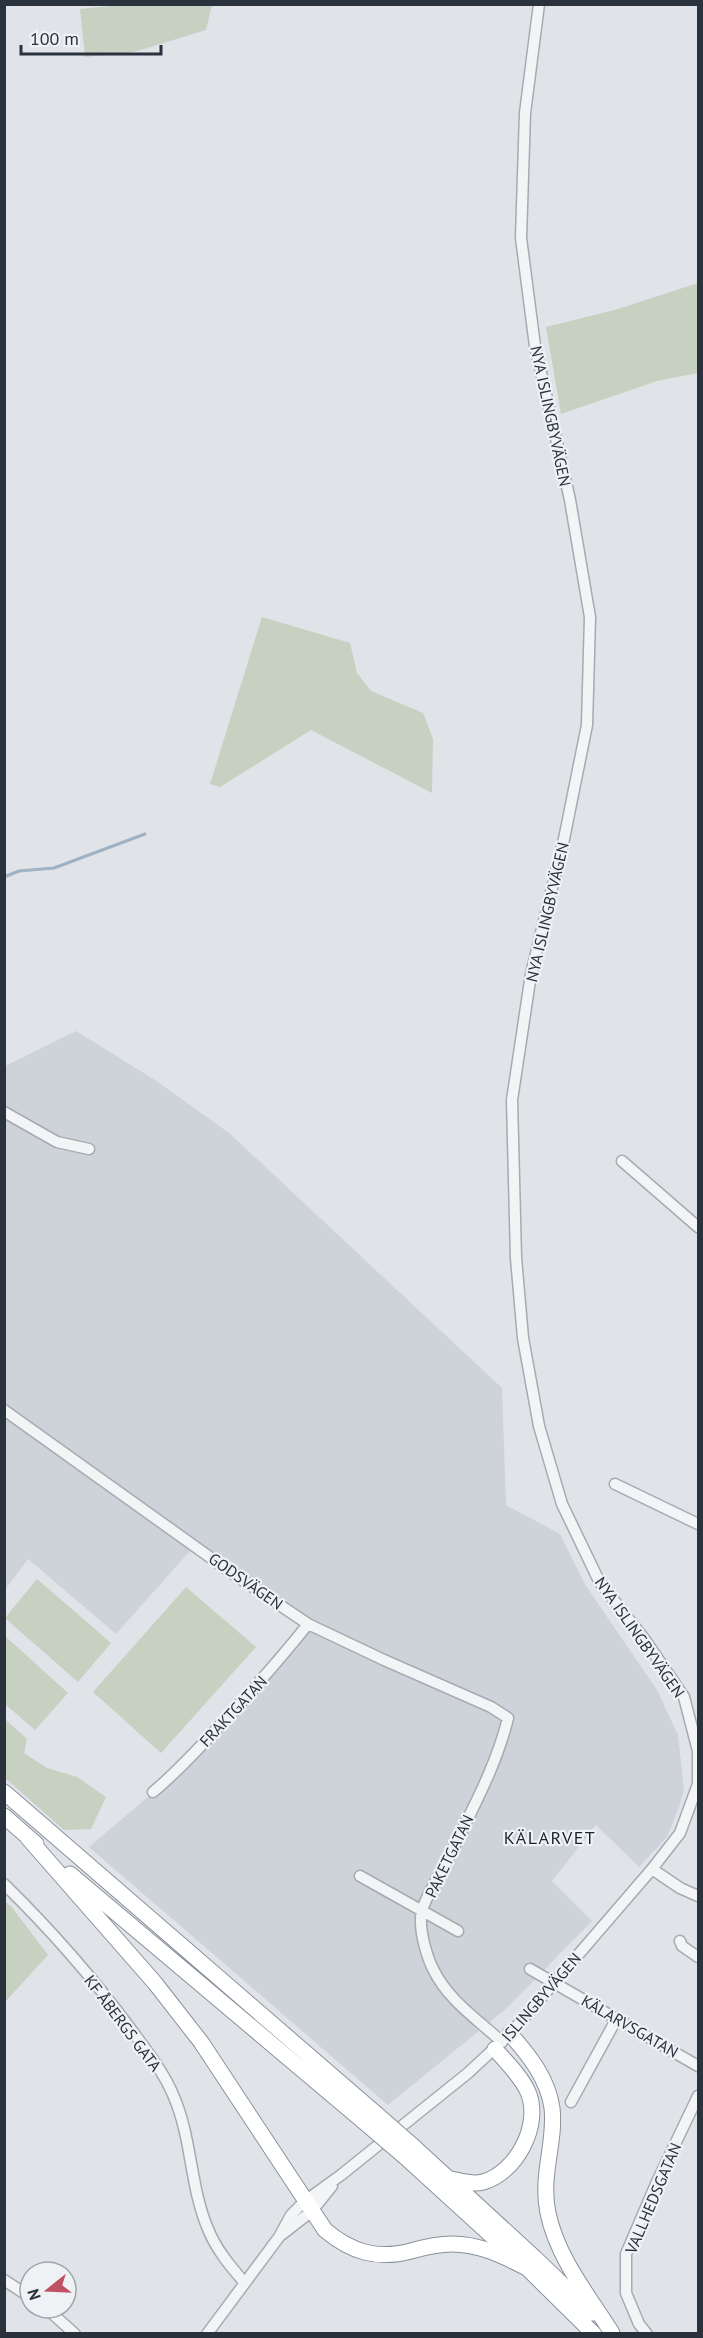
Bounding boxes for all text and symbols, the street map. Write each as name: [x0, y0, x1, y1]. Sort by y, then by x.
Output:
scale bar: [21, 18, 160, 56]
text: 100 m: [30, 27, 79, 50]
street label: NYA ISLINGBYVÄGEN: [526, 344, 576, 488]
street label: NYA ISLINGBYVÄGEN: [521, 840, 573, 984]
street label: GODSVÄGEN: [205, 1548, 287, 1614]
street label: NYA ISLINGBYVÄGEN: [591, 1573, 689, 1701]
street label: FRAKTGATAN: [195, 1671, 271, 1751]
street label: PAKETGATAN: [420, 1811, 478, 1901]
district label: KÄLARVET: [504, 1826, 596, 1849]
street label: ISLINGBYVÄGEN: [497, 1948, 585, 2046]
street label: KF ÅBERGS GATA: [80, 1971, 166, 2076]
street label: KÄLARVSGATAN: [578, 1990, 682, 2062]
street label: VALLHEDSGATAN: [620, 2140, 685, 2257]
north arrow: [18, 2260, 78, 2320]
text: N: [23, 2287, 45, 2303]

